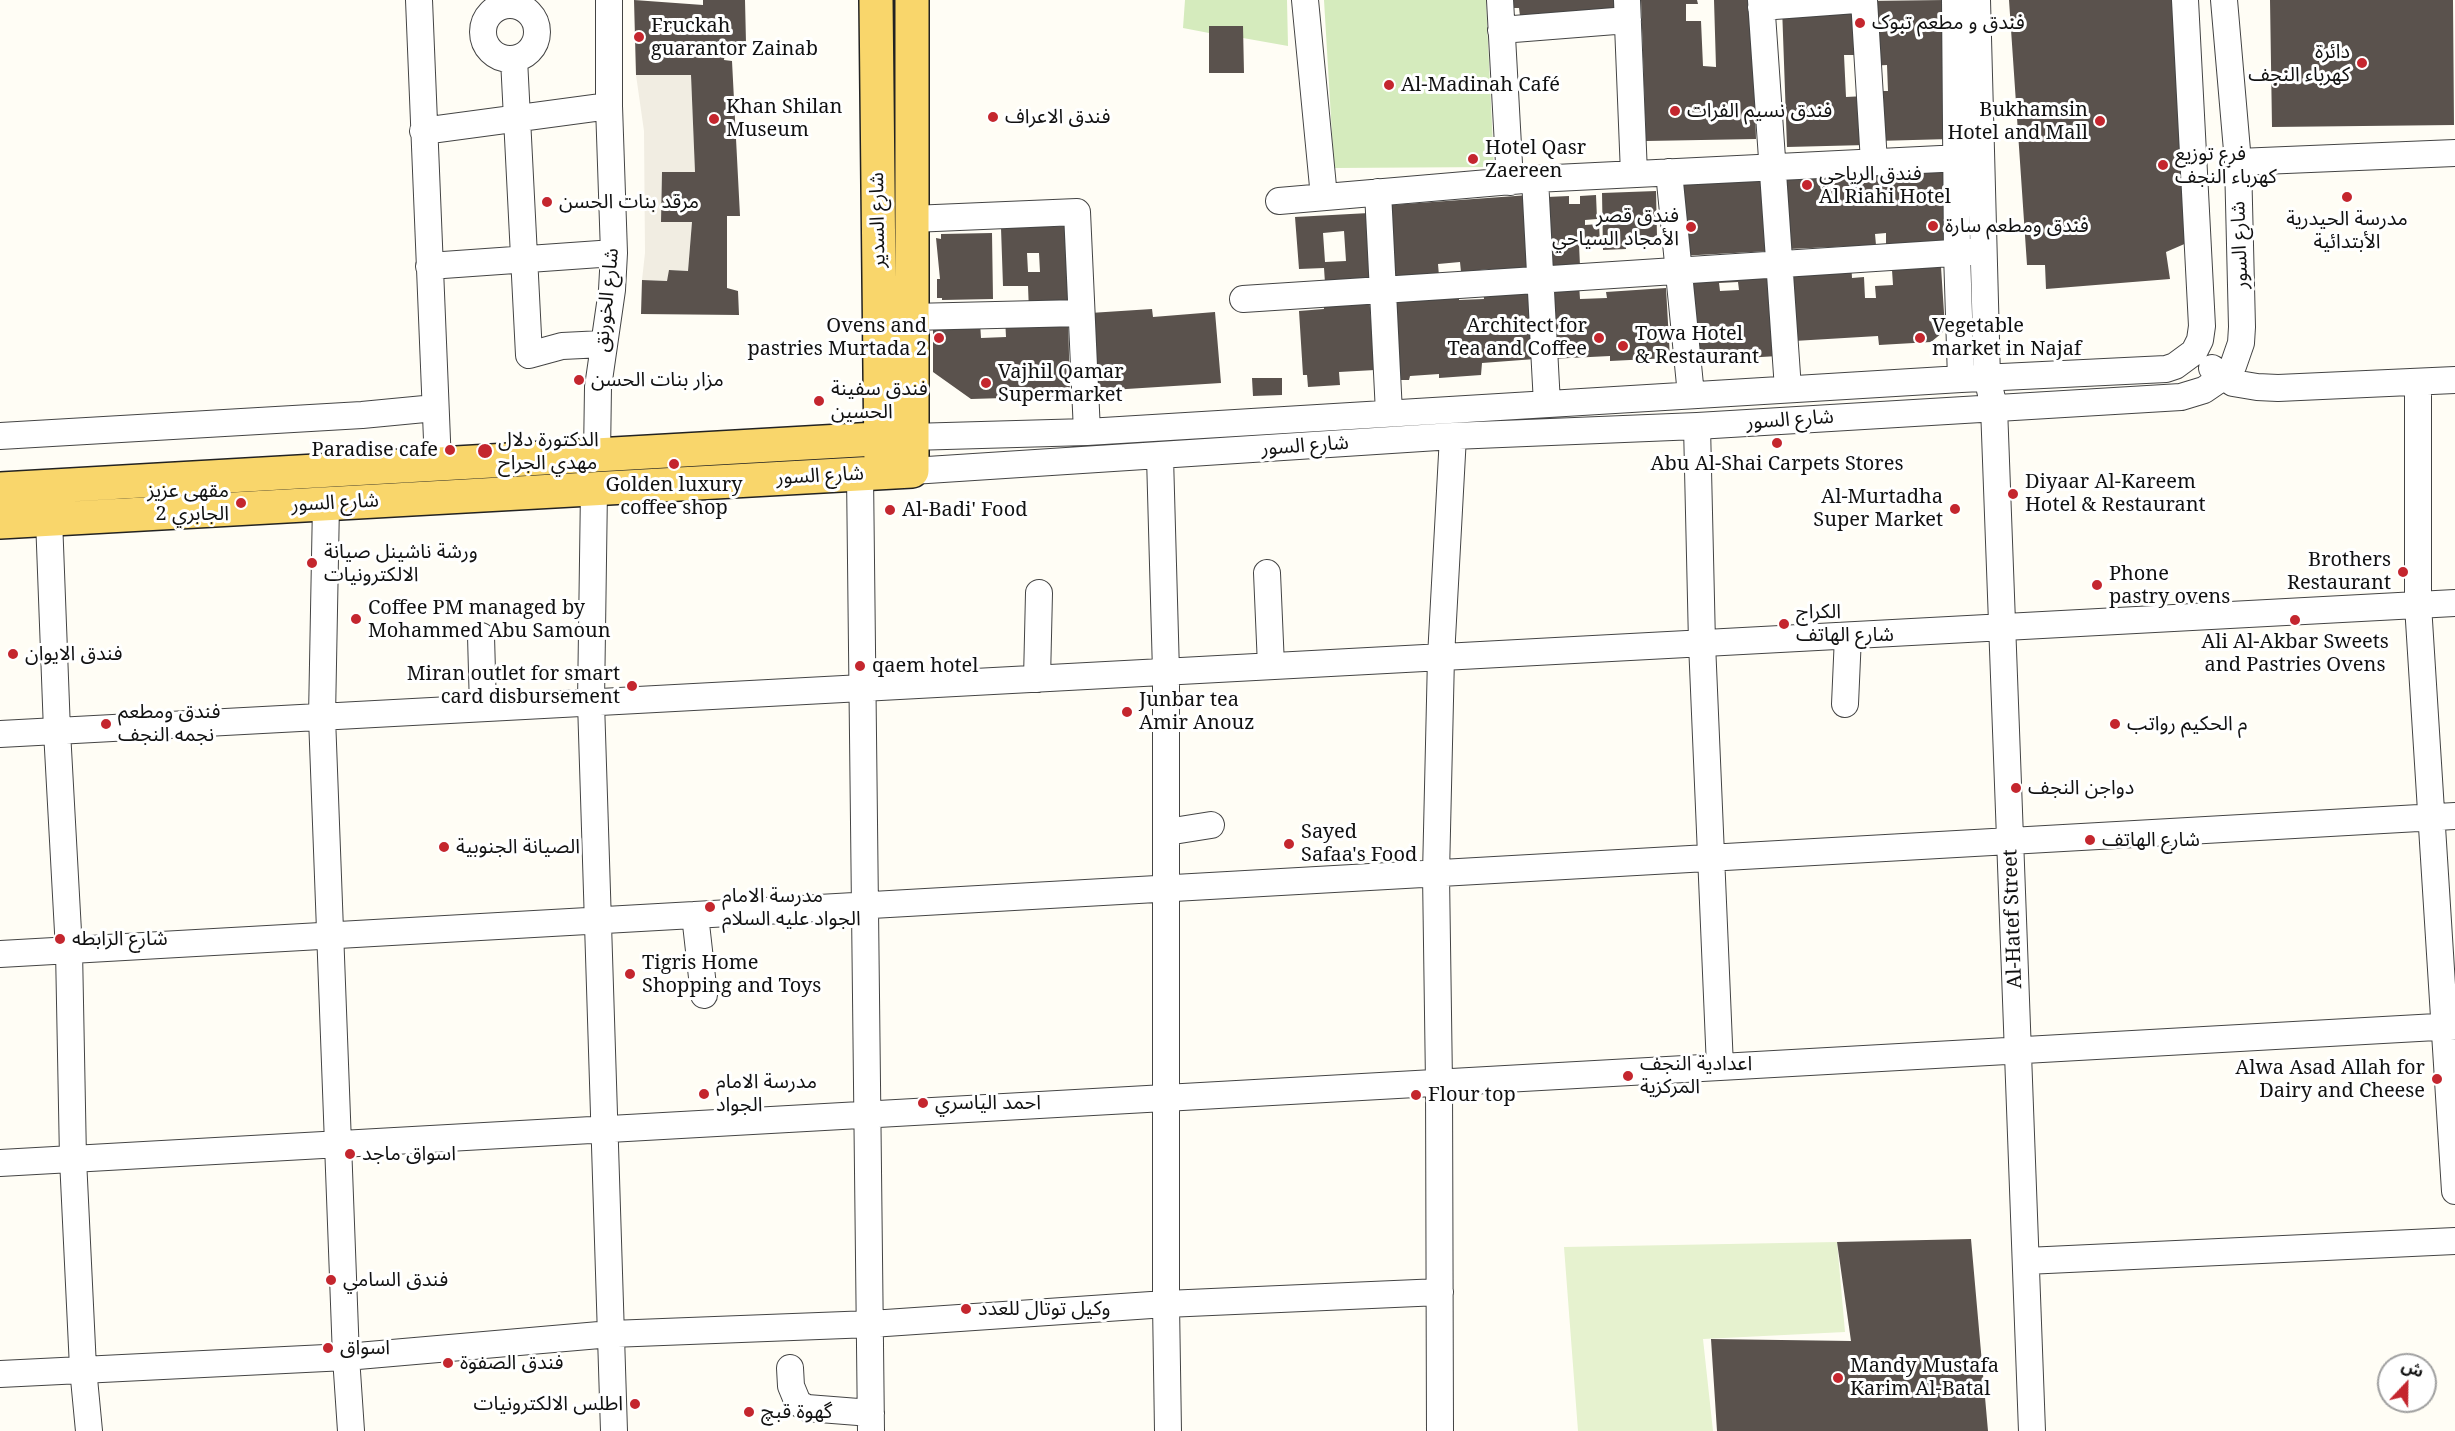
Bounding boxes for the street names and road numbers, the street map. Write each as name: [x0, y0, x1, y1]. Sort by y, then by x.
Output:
street label: شارع السدير: [865, 172, 891, 268]
street label: شارع السور: [2226, 201, 2254, 289]
street label: شارع الخورنق: [590, 247, 624, 353]
street label: شارع السور: [1745, 405, 1835, 435]
street label: شارع السور: [1260, 431, 1350, 461]
street label: شارع السور: [775, 462, 865, 490]
street label: شارع السور: [290, 489, 380, 517]
street label: Al-Hatef Street: [1999, 849, 2027, 989]

